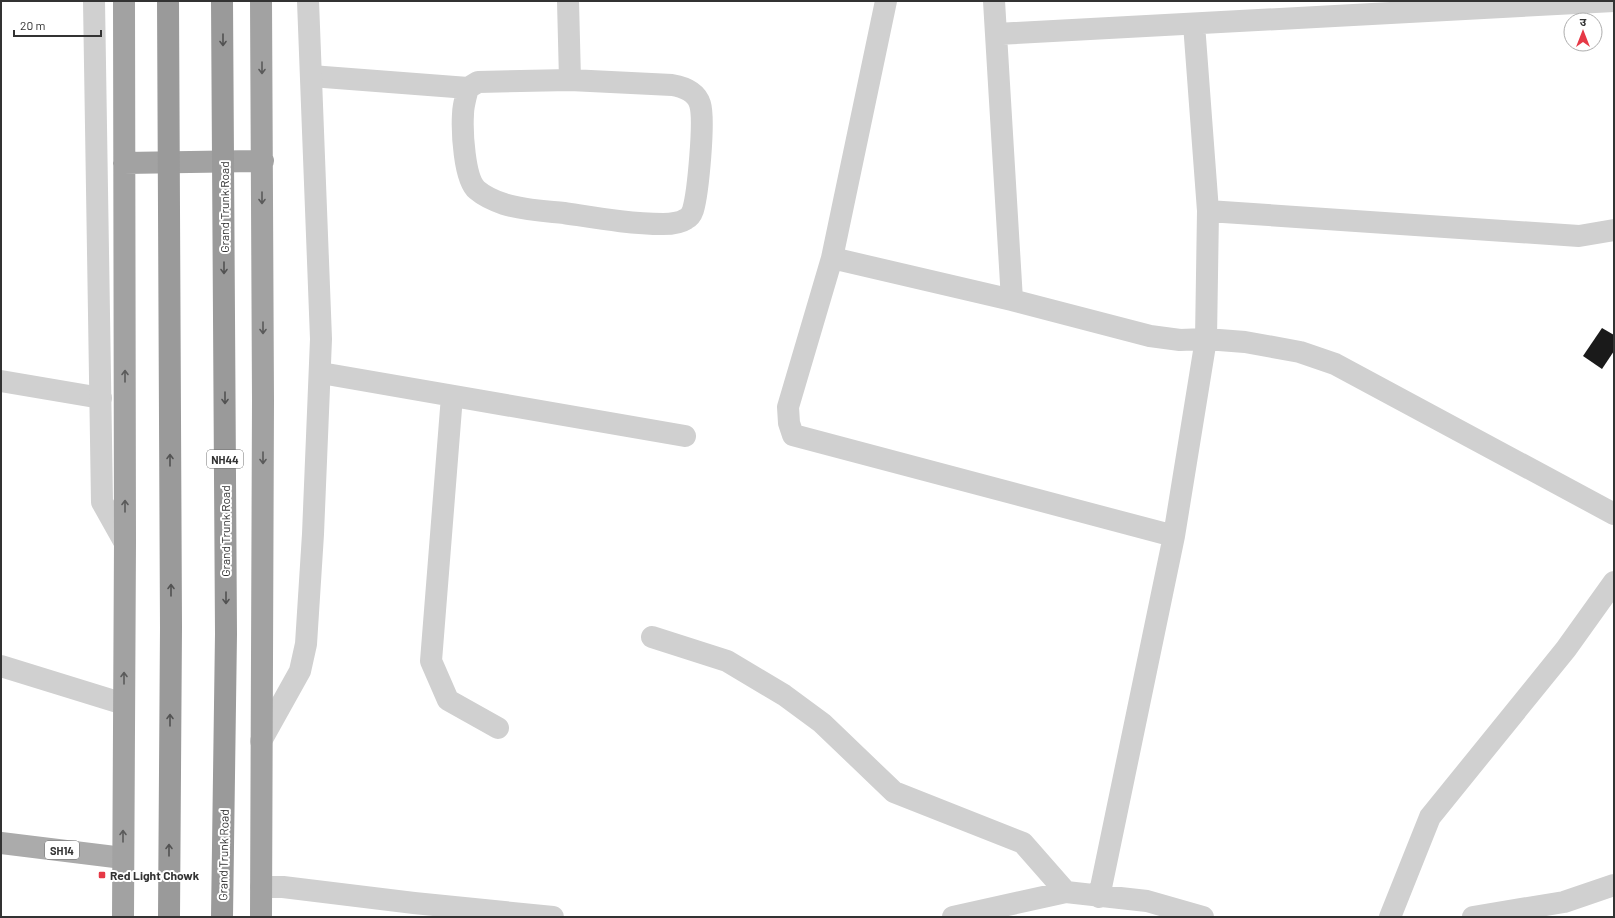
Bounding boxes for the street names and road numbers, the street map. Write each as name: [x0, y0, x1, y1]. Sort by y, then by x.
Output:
street label: Grand Trunk Road: [217, 161, 231, 253]
road number: NH44: [207, 450, 243, 468]
street label: Grand Trunk Road: [218, 485, 232, 577]
street label: Grand Trunk Road: [215, 809, 231, 901]
road number: SH14: [45, 841, 79, 859]

